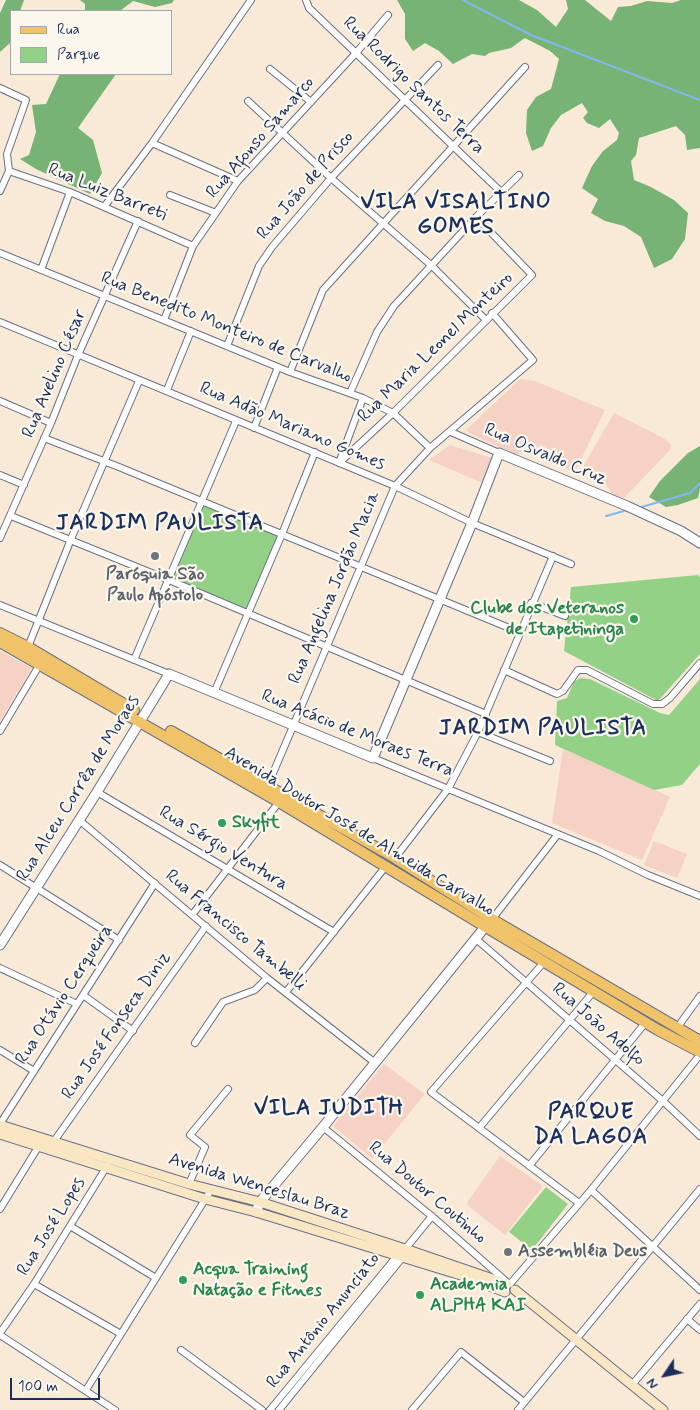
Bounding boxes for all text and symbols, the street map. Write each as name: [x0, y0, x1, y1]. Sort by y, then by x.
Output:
legend: [10, 10, 172, 75]
street label: Rua Rodrigo Santos Terra: [338, 13, 488, 159]
text: Rua: [57, 20, 80, 40]
text: Parque: [57, 45, 100, 65]
street label: Rua Afonso Samarco: [202, 73, 320, 203]
street label: Rua João de Prisco: [253, 127, 359, 245]
street label: Rua Luiz Barreti: [44, 159, 170, 227]
district label: VILA VISALTINO GOMES: [363, 190, 549, 242]
street label: Rua Benedito Monteiro de Carvalho: [97, 268, 355, 388]
street label: Rua Maria Leonel Monteiro: [354, 268, 518, 428]
street label: Rua Avelino César: [18, 307, 92, 441]
street label: Rua Adão Mariano Gomes: [196, 378, 388, 476]
street label: Rua Osvaldo Cruz: [480, 419, 610, 491]
street label: Rua Angelina Jordão Macia: [285, 488, 385, 688]
district label: JARDIM PAULISTA: [56, 511, 264, 537]
marker: Paróquia São Paulo Apóstolo: [149, 550, 161, 562]
place label: Paróquia São Paulo Apóstolo: [106, 564, 204, 606]
place label: Clube dos Veteranos de Itapetininga: [470, 598, 624, 640]
marker: Clube dos Veteranos de Itapetininga: [628, 613, 640, 625]
street label: Rua Acácio de Moraes Terra: [258, 686, 456, 782]
street label: Rua Alceu Corrêa de Moraes: [13, 692, 145, 886]
district label: JARDIM PAULISTA: [439, 716, 647, 742]
street label: Avenida Doutor José de Almeida Carvalho: [220, 743, 498, 921]
street label: Rua Sérgio Ventura: [155, 802, 291, 896]
place label: Skyfit: [232, 812, 280, 834]
marker: Skyfit: [216, 817, 228, 829]
street label: Rua Francisco Tambelli: [160, 866, 310, 996]
street label: Rua Otávio Cerqueira: [12, 921, 118, 1069]
street label: Rua José Fonseca Diniz: [58, 948, 176, 1104]
street label: Rua João Adolfo: [547, 979, 649, 1071]
district label: VILA JUDITH: [253, 1096, 405, 1122]
district label: PARQUE DA LAGOA: [533, 1100, 649, 1152]
street label: Rua Doutor Coutinho: [363, 1137, 491, 1249]
street label: Avenida Wenceslau Braz: [166, 1149, 352, 1225]
street label: Rua José Lopes: [13, 1174, 91, 1280]
place label: Assembléia Deus: [518, 1241, 647, 1263]
marker: Assembléia Deus: [502, 1246, 514, 1258]
street label: Rua Antônio Anunciato: [263, 1249, 385, 1393]
place label: Acqua Training Natação e Fitnes: [193, 1259, 322, 1302]
marker: Acqua Training Natação e Fitnes: [177, 1274, 189, 1286]
place label: Academia ALPHA KAI: [430, 1274, 526, 1316]
marker: Academia ALPHA KAI: [414, 1289, 426, 1301]
north arrow: [640, 1350, 690, 1400]
scale bar: [12, 1368, 102, 1400]
text: N: [642, 1374, 663, 1392]
text: 100 m: [18, 1377, 58, 1397]

